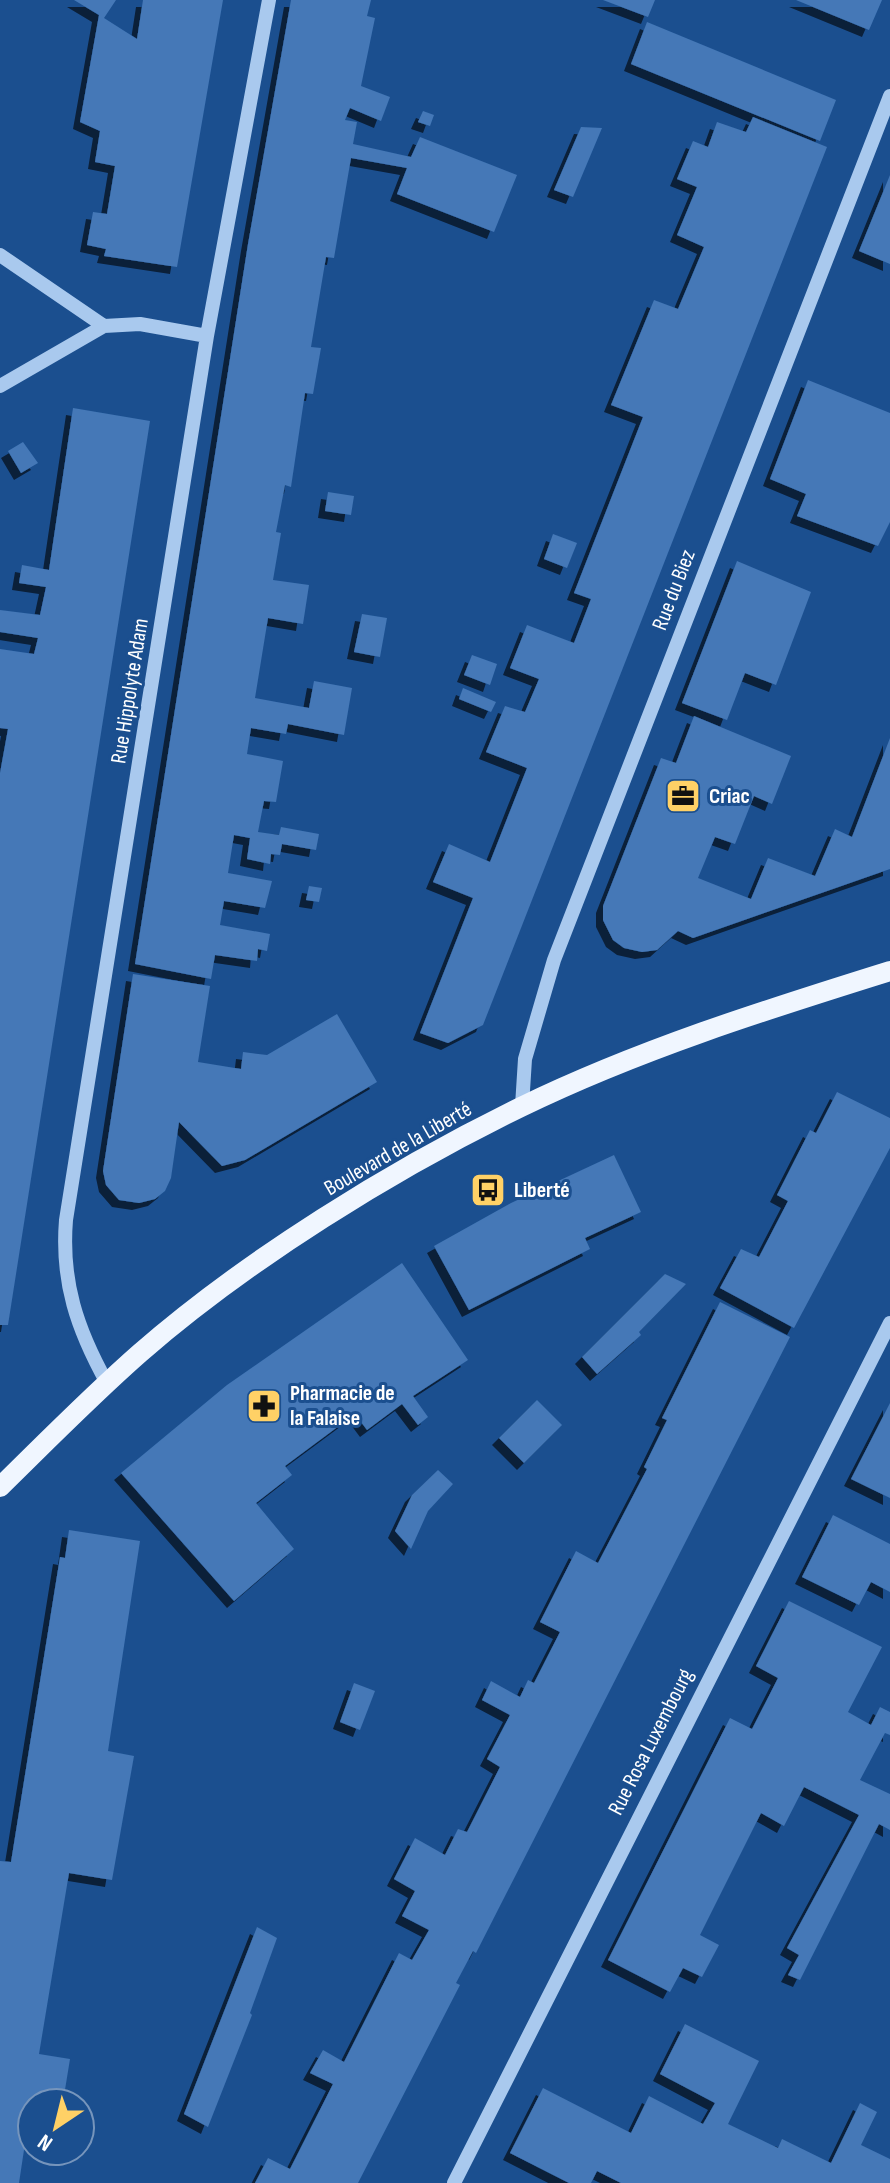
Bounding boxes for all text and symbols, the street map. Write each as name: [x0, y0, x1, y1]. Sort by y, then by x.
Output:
street label: Rue du Biez: [646, 546, 702, 634]
street label: Rue Hippolyte Adam: [105, 616, 155, 766]
office icon: Criac: [664, 777, 702, 815]
place label: Criac: [709, 783, 750, 810]
street label: Boulevard de la Liberté: [319, 1096, 477, 1202]
bus stop icon: Liberté: [469, 1171, 507, 1209]
place label: Liberté: [514, 1177, 570, 1204]
place label: Pharmacie de la Falaise: [290, 1380, 395, 1432]
pharmacy icon: Pharmacie de la Falaise: [245, 1387, 283, 1425]
street label: Rue Rosa Luxembourg: [603, 1664, 700, 1820]
north arrow: [16, 2087, 96, 2167]
text: N: [33, 2128, 58, 2157]

